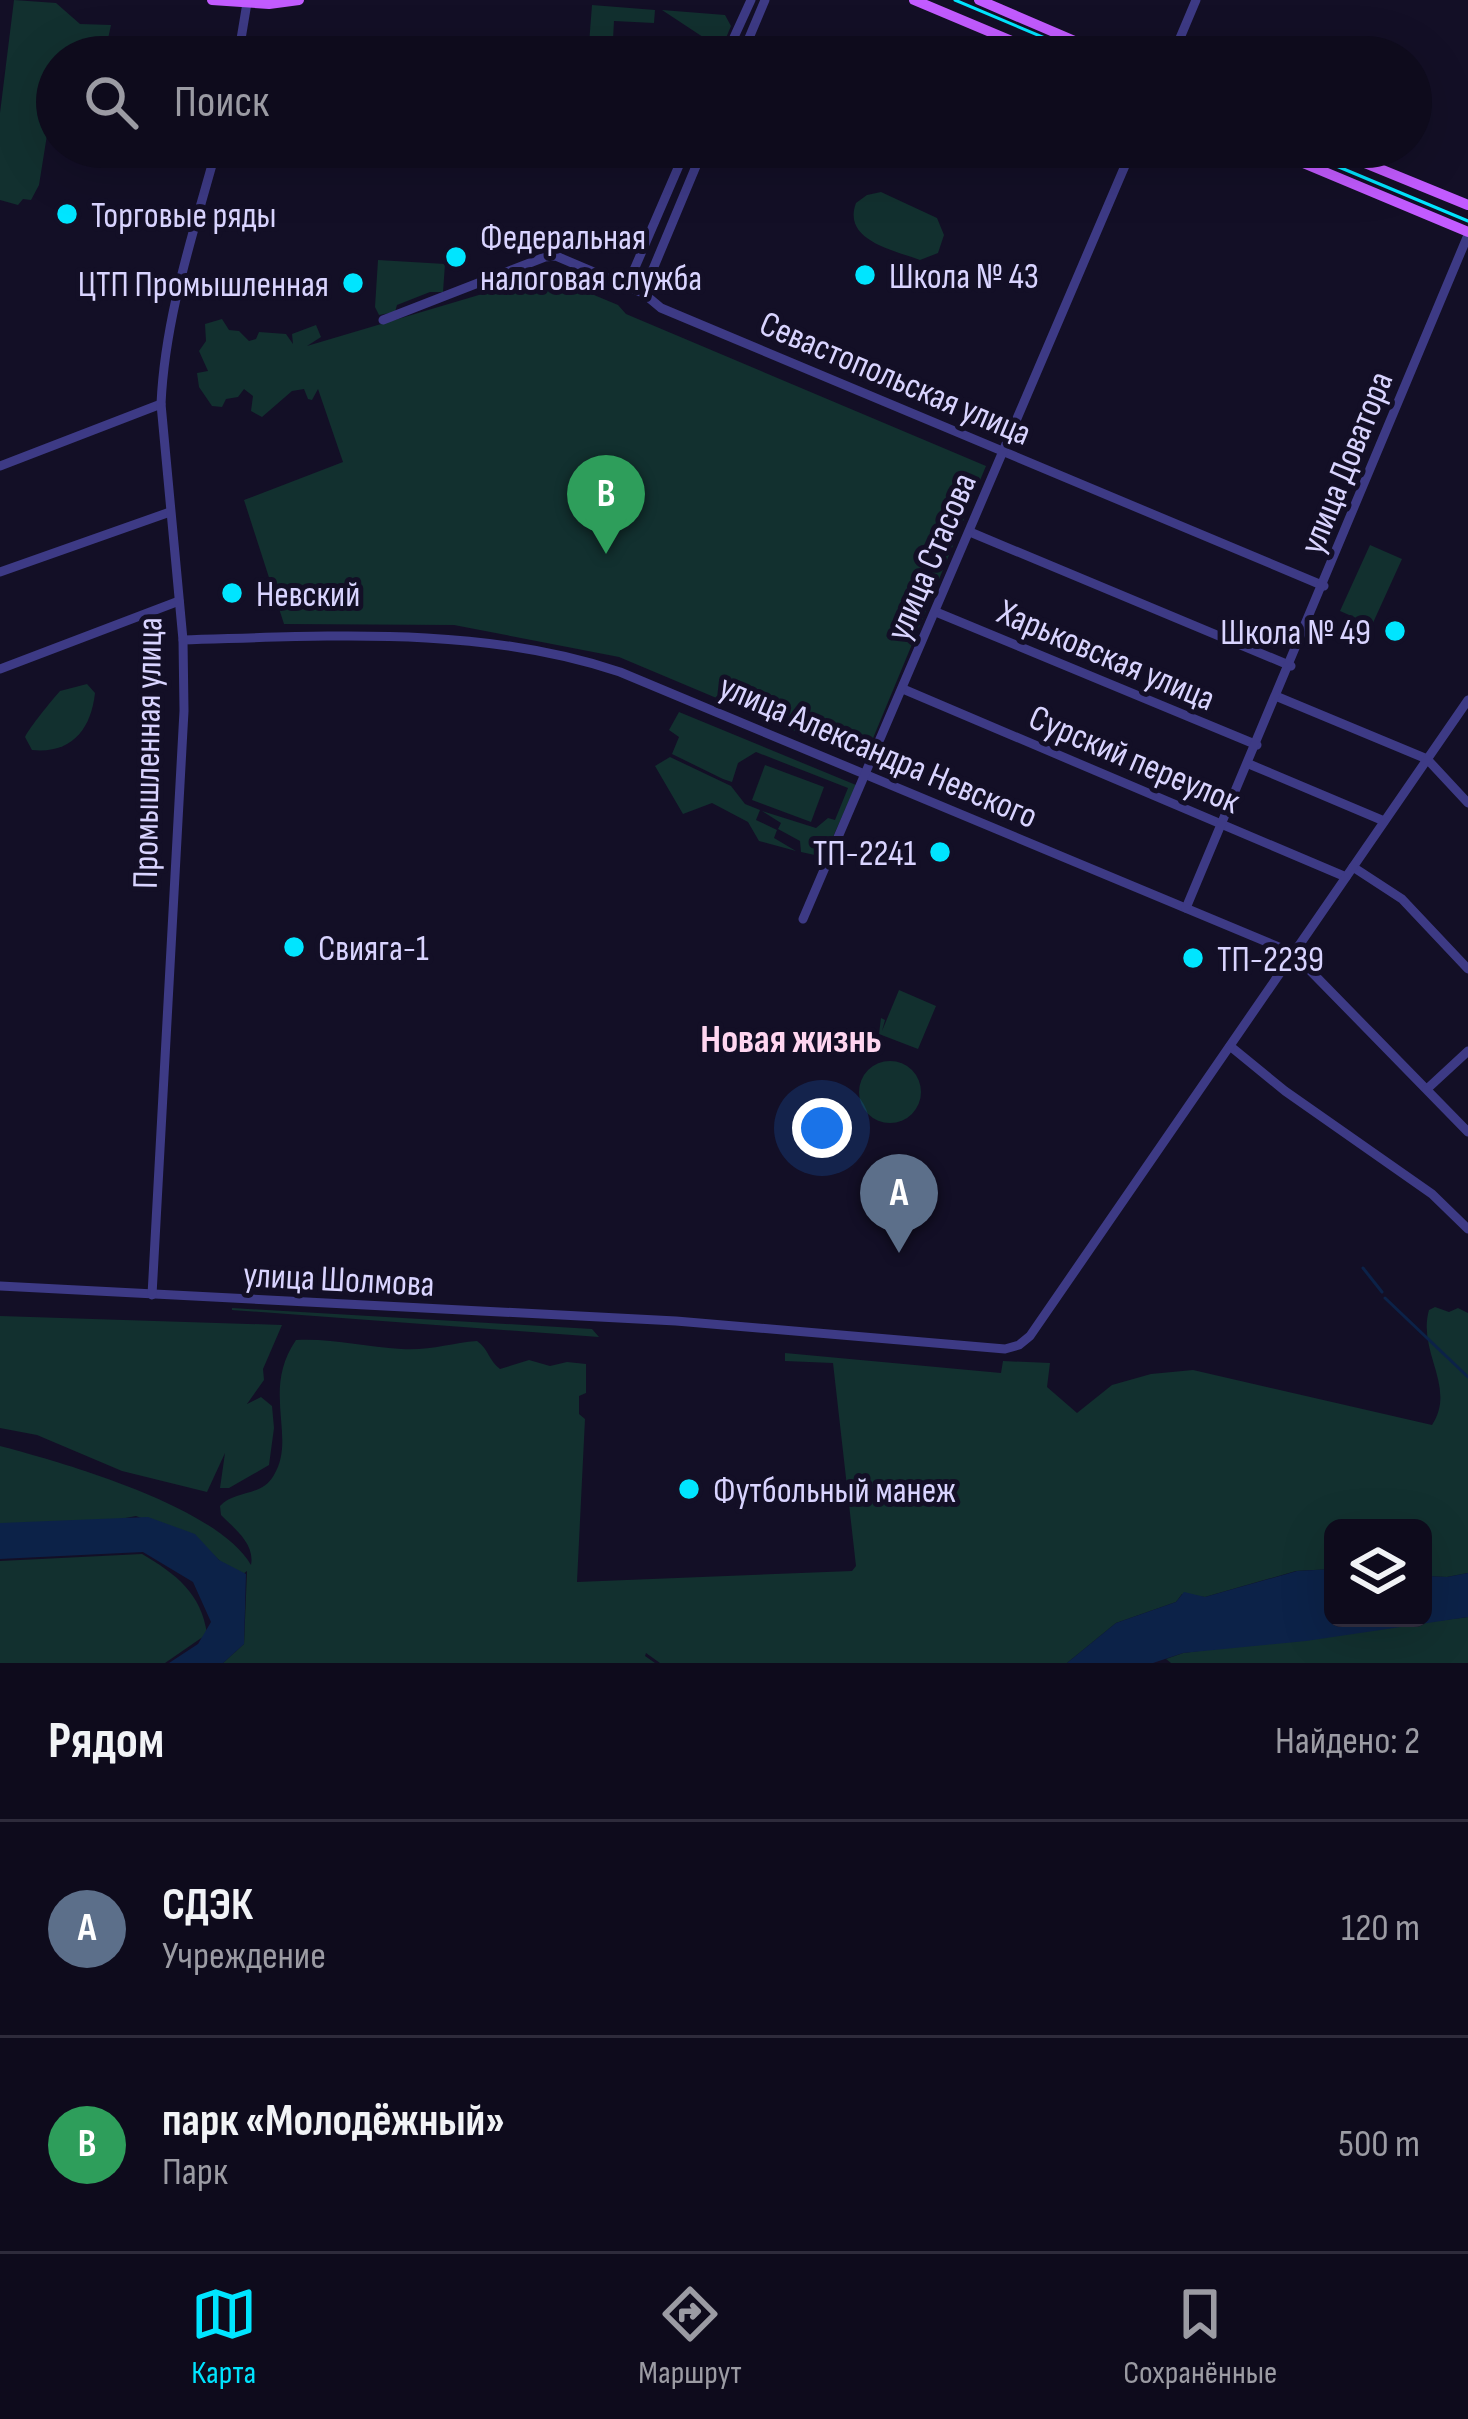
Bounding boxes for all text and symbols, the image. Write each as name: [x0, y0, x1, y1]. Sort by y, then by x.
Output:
search box: [36, 36, 1432, 168]
icon: search: [78, 69, 144, 135]
text: Поиск: [174, 75, 269, 130]
place label: Торговые ряды: [91, 195, 276, 238]
marker: Торговые ряды: [54, 201, 80, 227]
place label: Федеральная налоговая служба: [480, 217, 702, 301]
marker: Федеральная налоговая служба: [443, 244, 469, 270]
place label: Школа № 43: [889, 256, 1039, 299]
marker: Школа № 43: [852, 262, 878, 288]
place label: ЦТП Промышленная: [78, 264, 329, 307]
marker: ЦТП Промышленная: [340, 270, 366, 296]
street label: Севастопольская улица: [753, 303, 1037, 456]
street label: улица Доватора: [1291, 366, 1403, 560]
pin: B: [567, 455, 645, 554]
street label: улица Стасова: [878, 467, 987, 647]
place label: Невский: [256, 574, 360, 617]
marker: Невский: [219, 580, 245, 606]
street label: Харьковская улица: [990, 591, 1221, 721]
place label: Школа № 49: [1220, 612, 1371, 655]
street label: Промышленная улица: [125, 617, 172, 889]
marker: Школа № 49: [1382, 618, 1408, 644]
street label: улица Александра Невского: [713, 666, 1044, 839]
street label: Сурский переулок: [1022, 697, 1246, 824]
place label: ТП-2241: [813, 833, 916, 876]
marker: ТП-2241: [927, 839, 953, 865]
place label: Свияга-1: [318, 928, 429, 971]
marker: Свияга-1: [281, 934, 307, 960]
place label: ТП-2239: [1217, 939, 1324, 982]
marker: ТП-2239: [1180, 945, 1206, 971]
district label: Новая жизнь: [700, 1017, 882, 1064]
your location: [792, 1098, 852, 1158]
pin: A: [860, 1154, 938, 1253]
street label: улица Шолмова: [242, 1254, 435, 1307]
place label: Футбольный манеж: [713, 1470, 956, 1513]
marker: Футбольный манеж: [676, 1476, 702, 1502]
map controls: [1324, 1519, 1432, 1627]
button: layers: [1324, 1519, 1432, 1627]
text: Рядом: [48, 1711, 164, 1772]
text: Найдено: 2: [1275, 1718, 1420, 1765]
text: СДЭК: [162, 1878, 253, 1933]
text: A: [78, 1905, 96, 1952]
text: 120 m: [1341, 1905, 1420, 1952]
text: Учреждение: [162, 1933, 326, 1980]
text: парк «Молодёжный»: [162, 2094, 505, 2149]
text: B: [78, 2121, 96, 2168]
text: 500 m: [1338, 2121, 1420, 2168]
text: Парк: [162, 2149, 228, 2196]
tab: Карта: [191, 2281, 257, 2393]
tab: Маршрут: [638, 2281, 742, 2393]
tab: Сохранённые: [1123, 2281, 1277, 2393]

